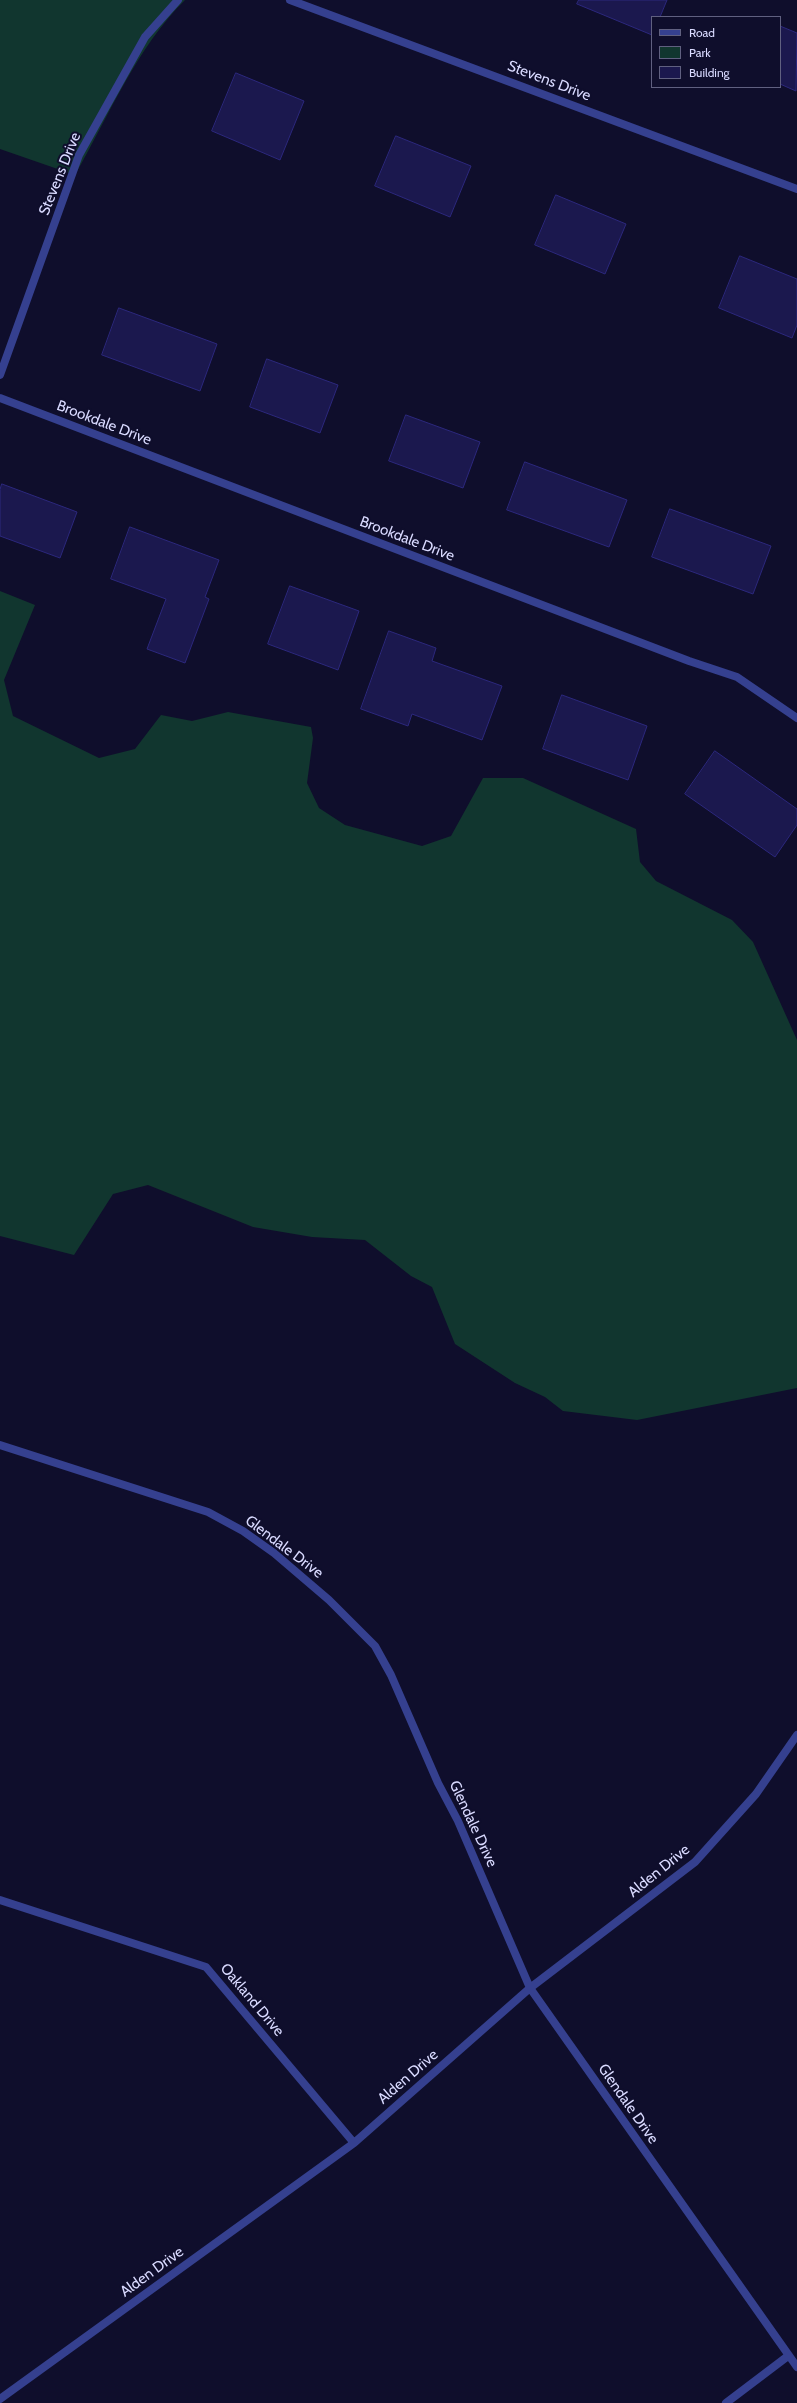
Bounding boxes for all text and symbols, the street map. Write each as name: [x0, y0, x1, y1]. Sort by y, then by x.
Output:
legend: [651, 16, 781, 88]
text: Road: [689, 25, 715, 40]
text: Park: [689, 45, 711, 60]
street label: Stevens Drive: [505, 57, 593, 105]
text: Building: [689, 65, 730, 80]
street label: Stevens Drive: [35, 130, 85, 218]
street label: Brookdale Drive: [54, 397, 154, 449]
street label: Brookdale Drive: [357, 513, 457, 565]
street label: Glendale Drive: [241, 1512, 327, 1582]
street label: Glendale Drive: [445, 1778, 501, 1870]
street label: Alden Drive: [625, 1841, 693, 1901]
street label: Oakland Drive: [216, 1960, 288, 2040]
street label: Alden Drive: [374, 2046, 442, 2108]
street label: Glendale Drive: [594, 2061, 662, 2147]
street label: Alden Drive: [117, 2243, 187, 2301]

